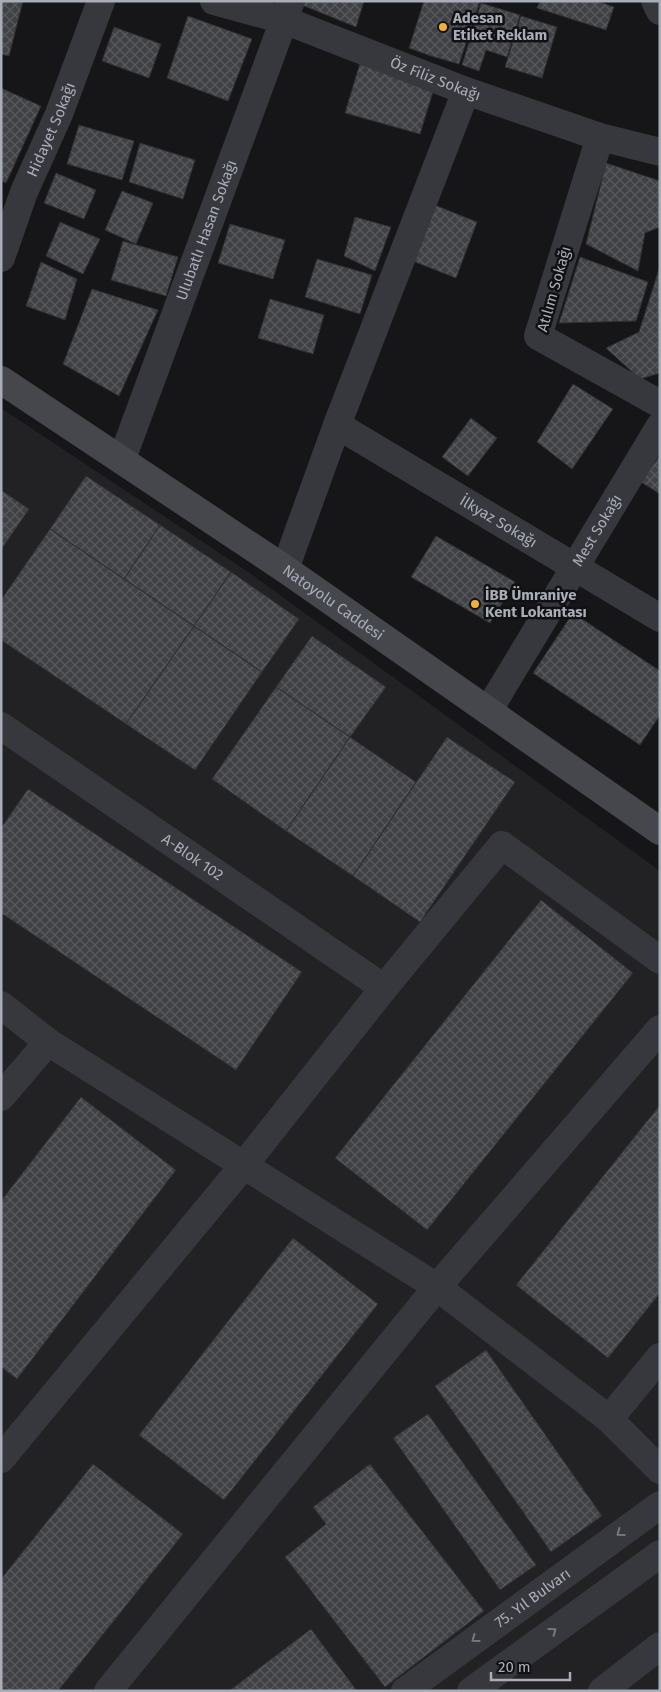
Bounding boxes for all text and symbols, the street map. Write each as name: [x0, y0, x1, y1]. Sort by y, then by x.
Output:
place label: Adesan Etiket Reklam: [452, 9, 547, 44]
marker: Adesan Etiket Reklam: [437, 21, 449, 33]
street label: Öz Filiz Sokağı: [388, 53, 483, 104]
street label: Hidayet Sokağı: [23, 80, 79, 180]
street label: Ulubatlı Hasan Sokağı: [172, 157, 241, 303]
street label: Atılım Sokağı: [533, 244, 575, 334]
street label: İlkyaz Sokağı: [456, 491, 540, 551]
street label: Mest Sokağı: [568, 491, 626, 570]
street label: Natoyolu Caddesi: [279, 561, 387, 644]
place label: İBB Ümraniye Kent Lokantası: [485, 586, 587, 621]
marker: İBB Ümraniye Kent Lokantası: [469, 598, 481, 610]
street label: A-Blok 102: [158, 830, 227, 884]
one-way arrow: [617, 1528, 626, 1536]
street label: 75. Yıl Bulvarı: [491, 1564, 574, 1631]
one-way arrow: [547, 1628, 557, 1637]
one-way arrow: [472, 1634, 481, 1642]
scale bar: [491, 1650, 570, 1682]
text: 20 m: [498, 1658, 531, 1676]

